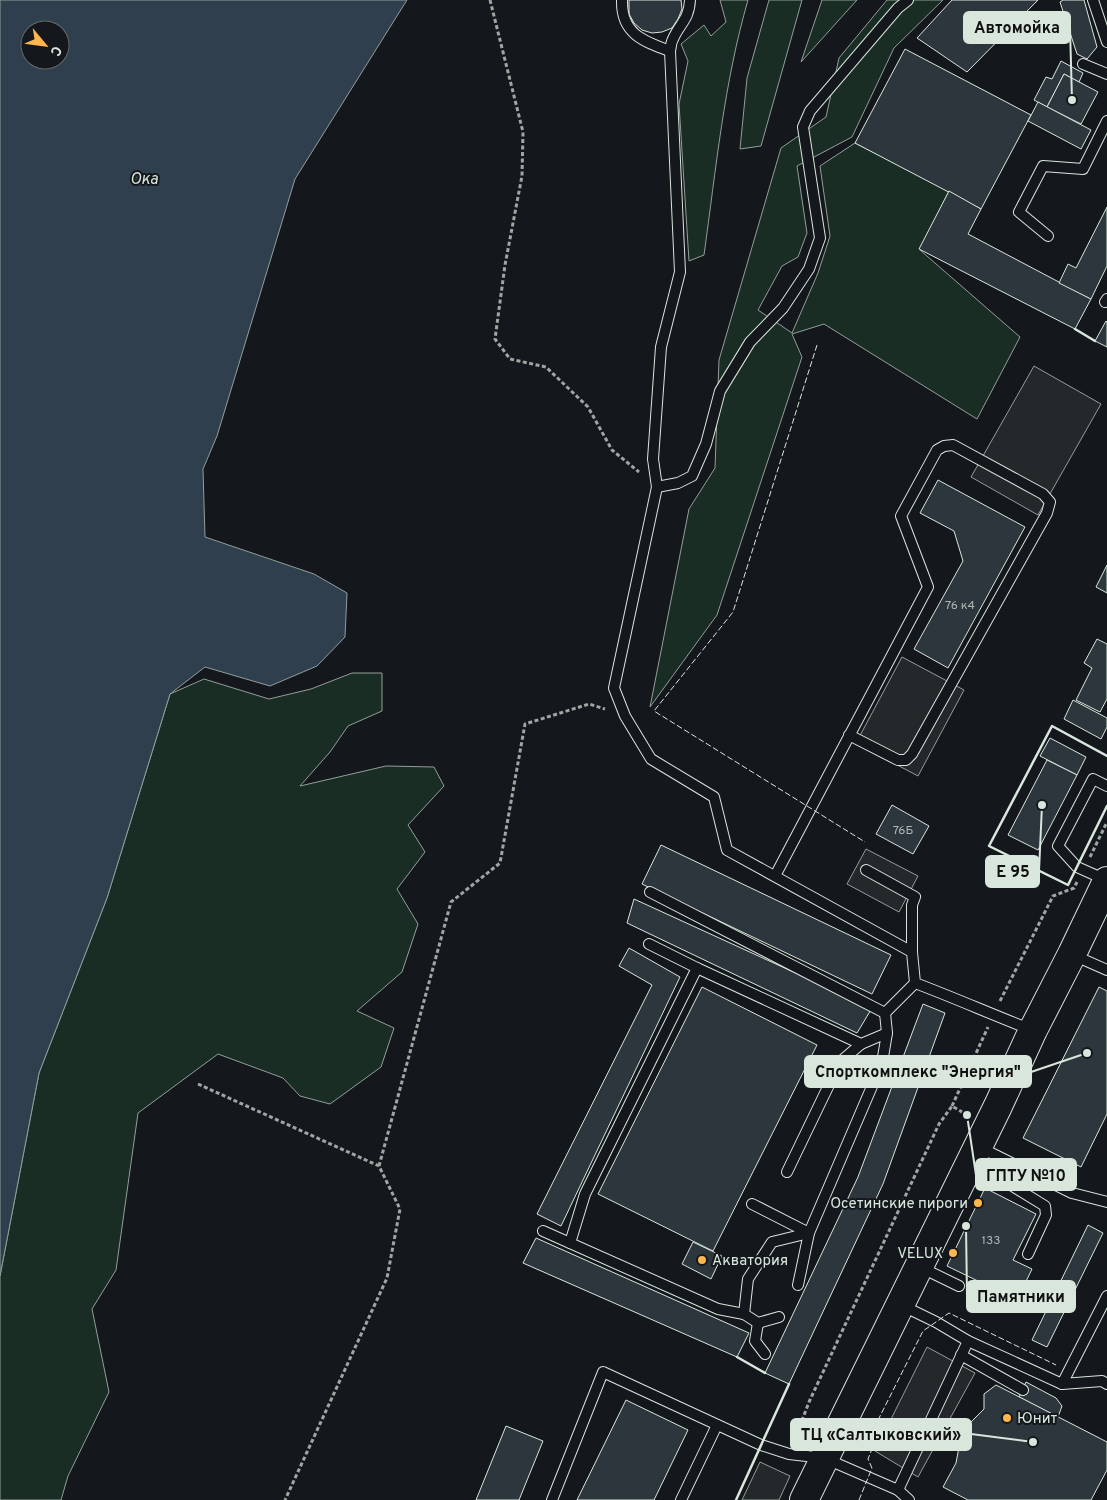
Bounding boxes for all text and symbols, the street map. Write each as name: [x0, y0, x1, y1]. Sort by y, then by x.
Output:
callout: Автомойка: [964, 12, 1070, 43]
text: Автомойка: [974, 19, 1060, 39]
north arrow: [20, 20, 70, 70]
text: С: [45, 43, 65, 59]
water label: Ока: [130, 170, 159, 190]
house number: 76 к4: [945, 598, 975, 614]
house number: 76Б: [893, 823, 913, 839]
callout: Е 95: [986, 856, 1039, 887]
text: Е 95: [996, 863, 1030, 883]
callout: Спорткомплекс "Энергия": [805, 1056, 1031, 1087]
text: Спорткомплекс "Энергия": [815, 1063, 1021, 1083]
callout: ГПТУ №10: [976, 1159, 1076, 1190]
text: ГПТУ №10: [986, 1167, 1066, 1187]
place label: Осетинские пироги: [830, 1195, 968, 1214]
marker: Осетинские пироги: [972, 1197, 984, 1209]
house number: 133: [982, 1233, 1000, 1249]
place label: VELUX: [897, 1245, 943, 1264]
marker: VELUX: [947, 1247, 959, 1259]
place label: Акватория: [712, 1252, 788, 1271]
marker: Акватория: [696, 1254, 708, 1266]
callout: Памятники: [967, 1281, 1075, 1312]
text: Памятники: [977, 1288, 1065, 1308]
place label: Юнит: [1017, 1410, 1058, 1429]
marker: Юнит: [1001, 1412, 1013, 1424]
callout: ТЦ «Салтыковский»: [791, 1419, 971, 1450]
text: ТЦ «Салтыковский»: [801, 1426, 961, 1446]

